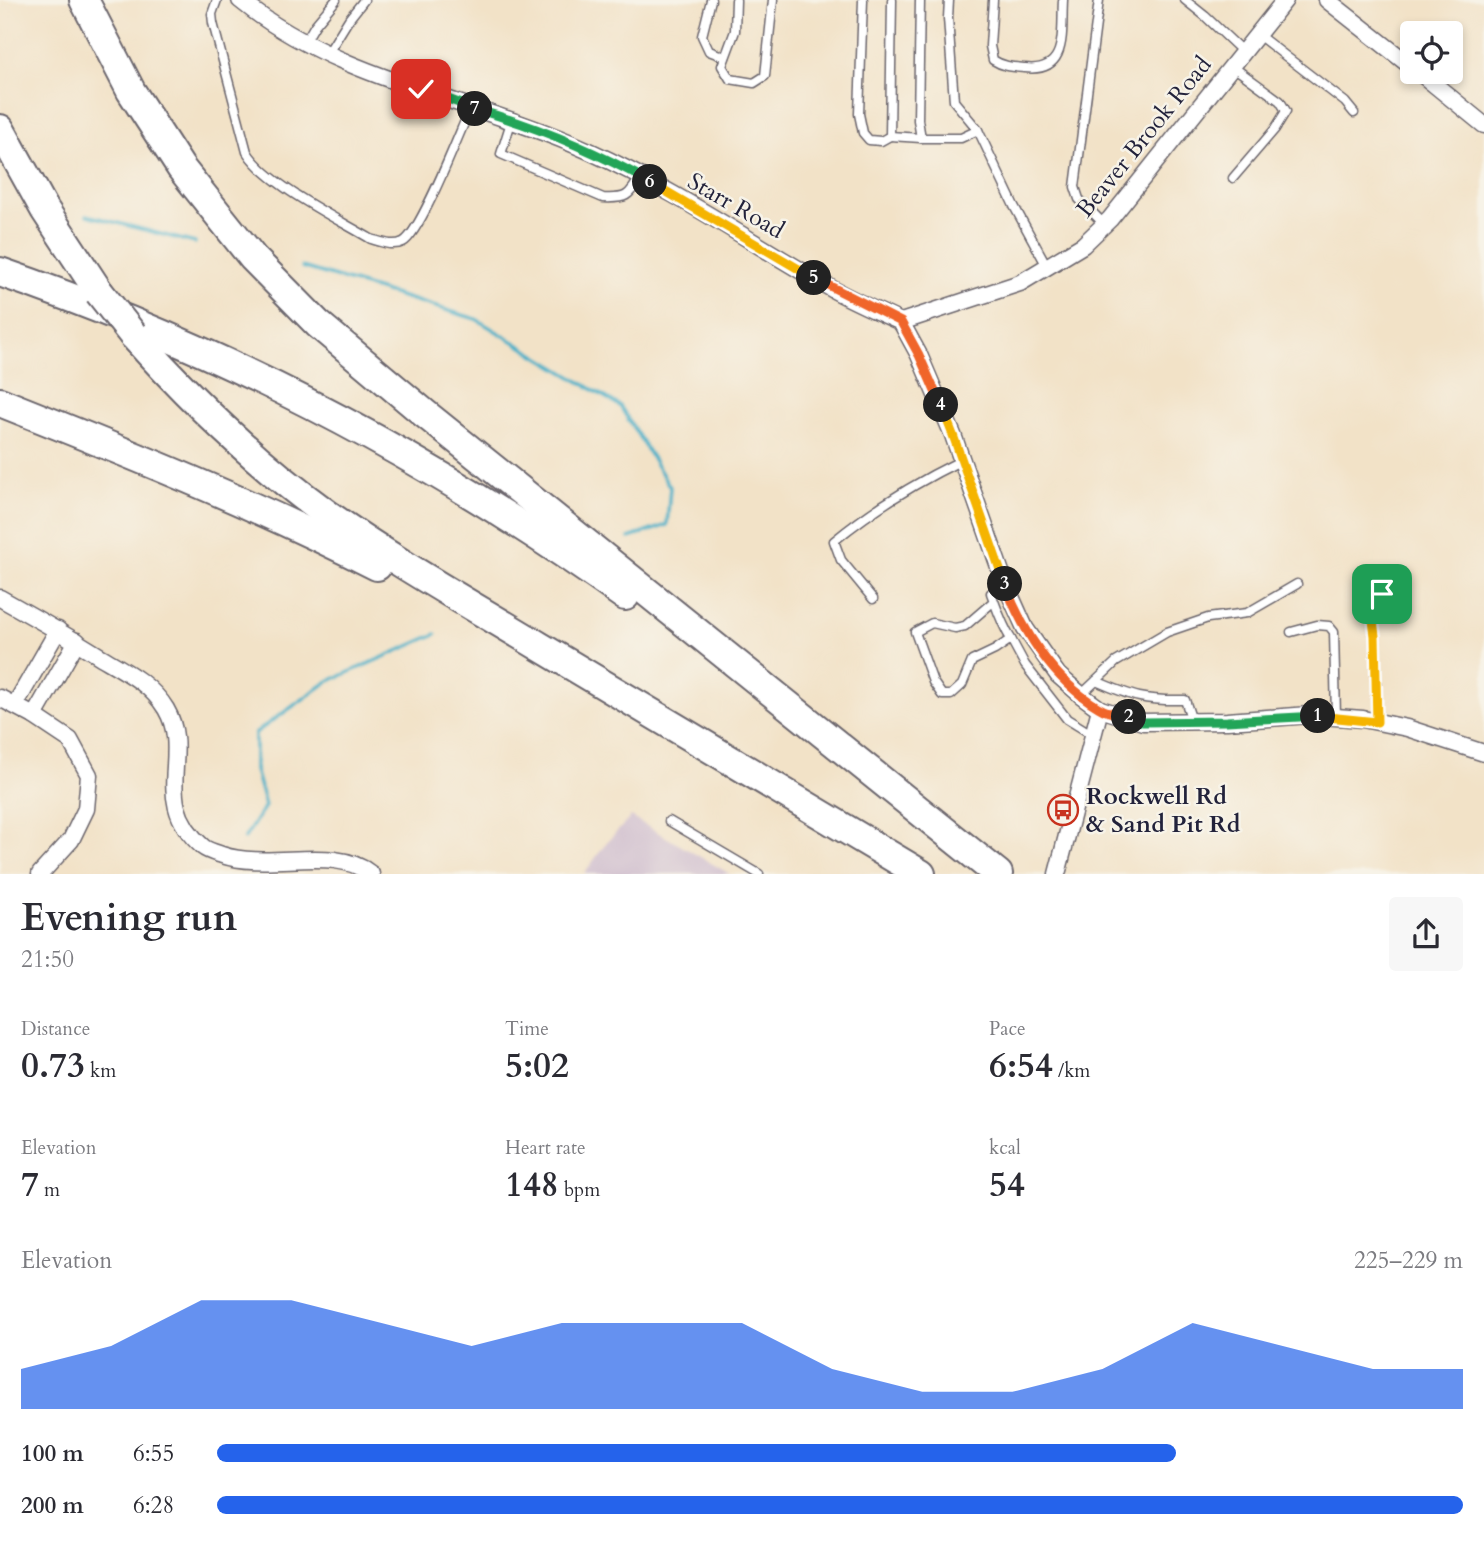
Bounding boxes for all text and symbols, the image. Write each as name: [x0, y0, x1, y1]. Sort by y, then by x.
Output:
map controls: [1400, 21, 1463, 84]
button: locate: [1400, 21, 1463, 84]
street label: Beaver Brook Road: [1069, 49, 1220, 225]
pin: [391, 59, 451, 119]
icon: check: [402, 70, 440, 108]
pin: 7: [458, 92, 492, 126]
text: 7: [470, 95, 479, 121]
pin: 6: [632, 164, 668, 200]
street label: Starr Road: [682, 165, 791, 247]
text: 6: [645, 168, 654, 194]
pin: 5: [796, 260, 832, 296]
text: 5: [809, 264, 818, 290]
pin: 4: [923, 388, 958, 422]
text: 4: [936, 391, 945, 417]
pin: [1352, 564, 1412, 624]
pin: 3: [988, 566, 1023, 602]
text: 3: [1000, 570, 1009, 596]
icon: arrive: [1363, 575, 1401, 613]
pin: 1: [1300, 698, 1336, 734]
pin: 2: [1112, 700, 1146, 734]
text: 1: [1313, 702, 1322, 728]
text: 2: [1124, 703, 1133, 729]
place label: Rockwell Rd & Sand Pit Rd: [1086, 780, 1241, 841]
bus stop icon: Rockwell Rd & Sand Pit Rd: [1046, 793, 1080, 827]
text: Evening run: [21, 892, 237, 944]
button: share: [1389, 897, 1463, 971]
text: 21:50: [21, 944, 74, 975]
text: Distance: [21, 1016, 90, 1042]
text: Time: [505, 1016, 549, 1042]
text: Pace: [989, 1016, 1026, 1042]
text: 0.73: [21, 1042, 85, 1090]
text: 5:02: [505, 1042, 569, 1090]
text: 6:54: [989, 1042, 1053, 1090]
text: km: [85, 1058, 116, 1084]
text: /km: [1053, 1058, 1090, 1084]
text: Elevation: [21, 1135, 96, 1161]
text: Heart rate: [505, 1135, 586, 1161]
text: kcal: [989, 1135, 1021, 1161]
text: 7: [21, 1161, 39, 1209]
text: 148: [505, 1161, 559, 1209]
text: 54: [989, 1161, 1025, 1209]
text: m: [39, 1177, 60, 1203]
text: bpm: [559, 1177, 600, 1203]
text: Elevation: [21, 1245, 112, 1276]
text: 225–229 m: [1354, 1245, 1463, 1276]
text: 100 m: [21, 1438, 84, 1469]
text: 6:55: [133, 1438, 174, 1469]
text: 200 m: [21, 1490, 84, 1521]
text: 6:28: [133, 1490, 174, 1521]

